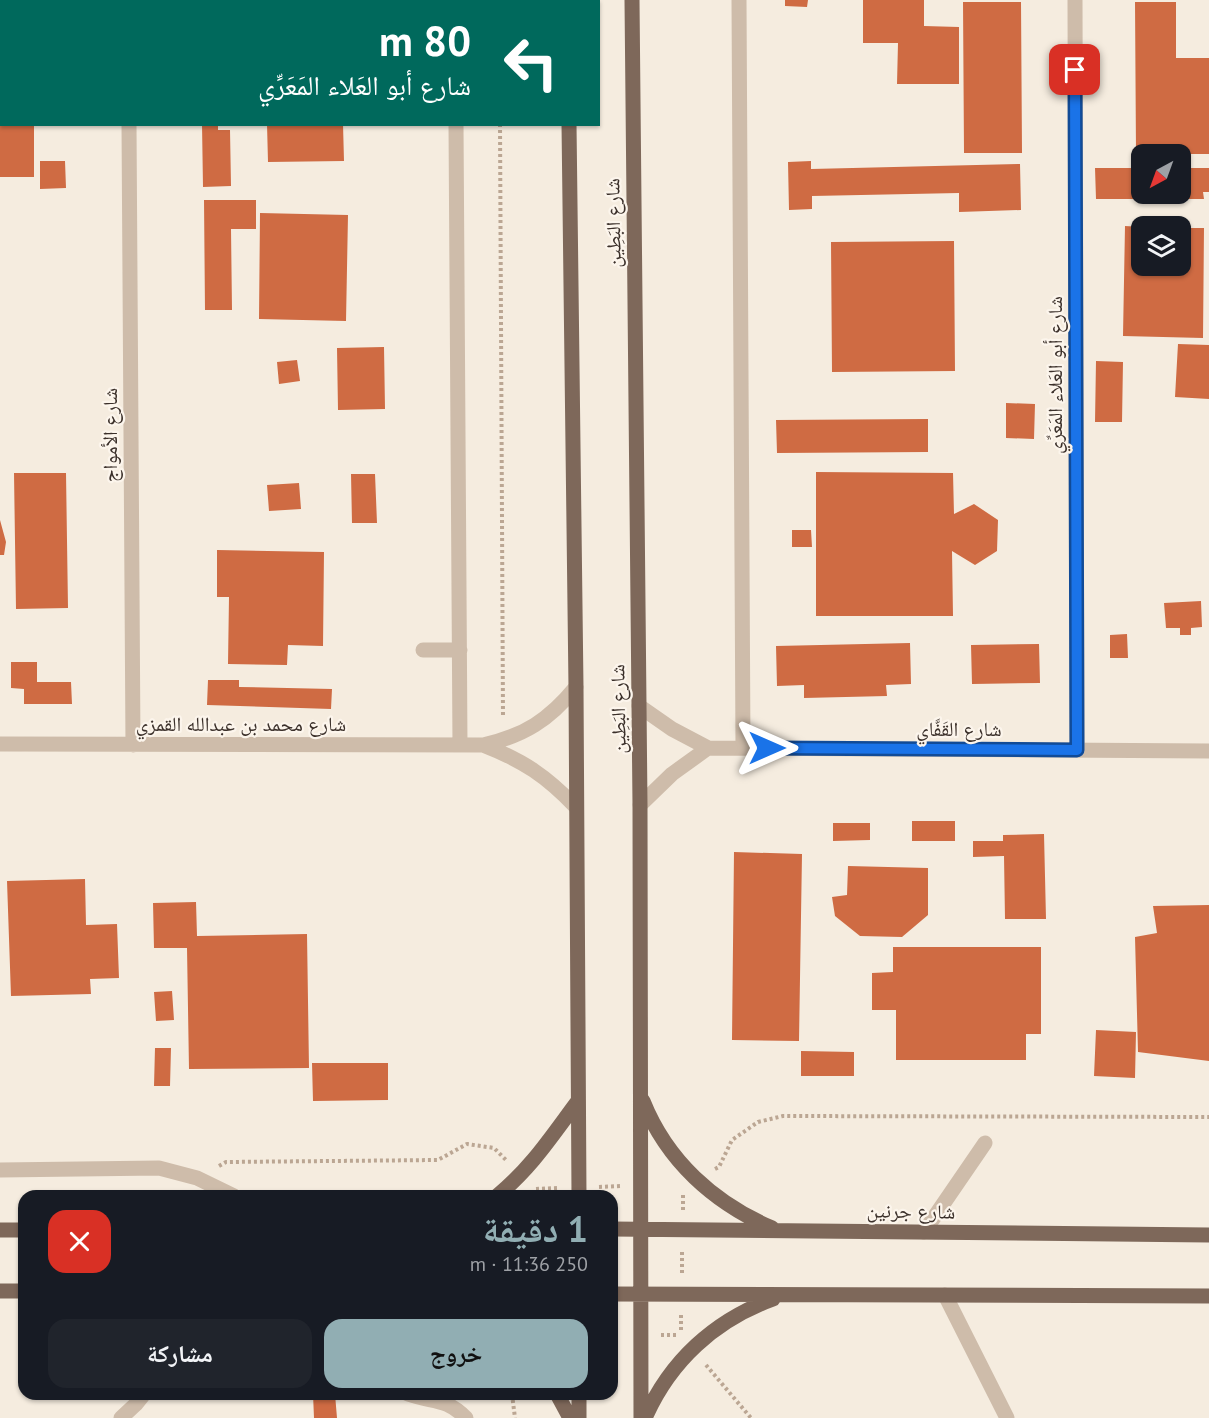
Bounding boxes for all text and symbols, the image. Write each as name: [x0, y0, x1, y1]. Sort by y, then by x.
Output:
text: 80 m: [379, 13, 471, 68]
icon: left: [492, 24, 570, 102]
pin: [1049, 44, 1100, 95]
icon: arrive: [1058, 53, 1091, 86]
text: شارع أبو العَلاء المَعَرِّي: [258, 68, 471, 102]
north arrow: [1131, 144, 1191, 204]
map controls: [1131, 144, 1191, 276]
street label: شارع البَطِين: [599, 178, 627, 268]
button: layers: [1131, 216, 1191, 276]
street label: شارع أبو العَلاء المَعَرِّي: [1042, 296, 1071, 454]
street label: شارع الأمواج: [97, 388, 123, 482]
street label: شارع البَطِين: [604, 664, 632, 754]
street label: شارع محمد بن عبدالله القمزي: [136, 711, 346, 740]
position arrow: [735, 716, 799, 780]
street label: شارع القَفَّاي: [916, 716, 1002, 745]
street label: شارع جرنين: [866, 1197, 956, 1225]
text: 1 دقيقة: [483, 1205, 588, 1252]
button: close: [48, 1210, 111, 1273]
text: 250 m · 11:36: [470, 1251, 588, 1277]
button: مشاركة: [48, 1319, 312, 1388]
button: خروج: [324, 1319, 588, 1388]

